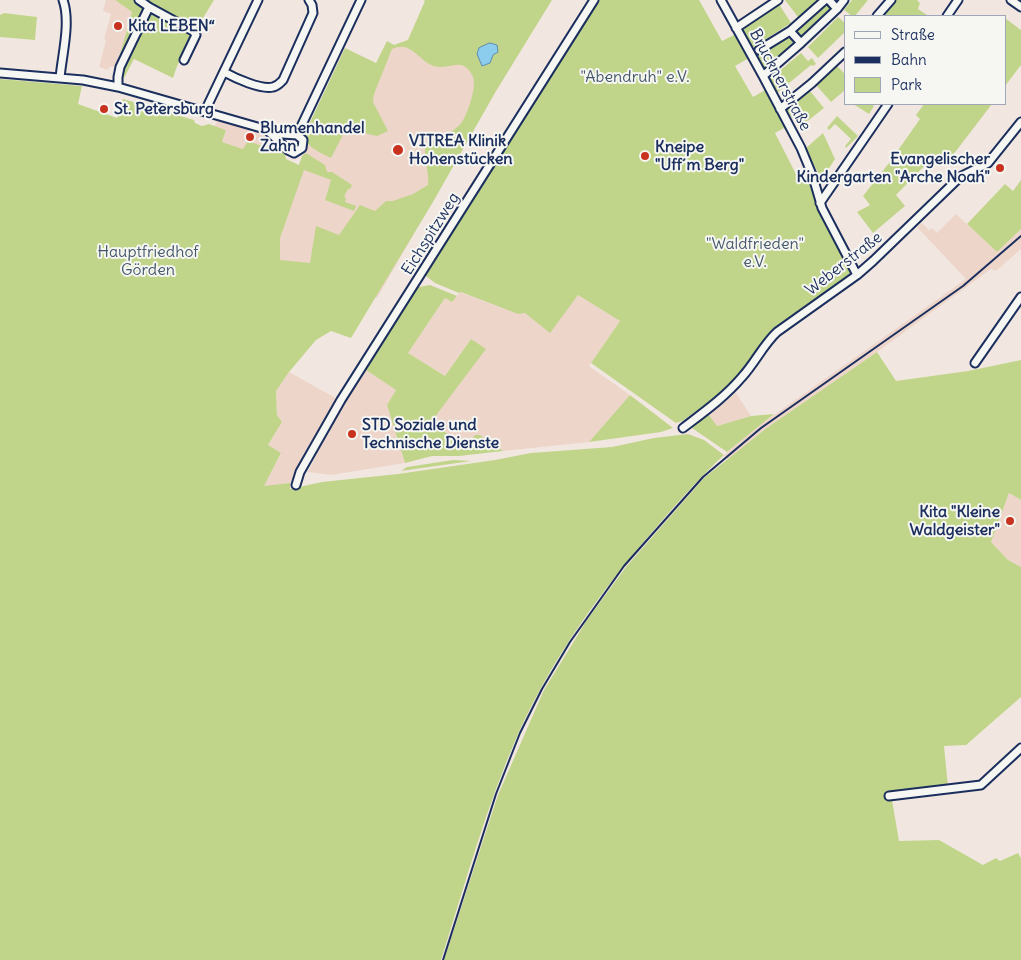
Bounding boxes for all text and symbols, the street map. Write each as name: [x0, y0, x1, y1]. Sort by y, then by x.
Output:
legend: [844, 15, 1006, 105]
place label: Kita LEBEN“: [128, 16, 215, 36]
marker: Kita LEBEN“: [112, 20, 124, 32]
text: Straße: [891, 25, 935, 44]
street label: Brucknerstraße: [745, 26, 815, 134]
text: Bahn: [891, 50, 927, 69]
park label: "Abendruh" e.V.: [580, 67, 690, 87]
text: Park: [891, 75, 922, 94]
place label: St. Petersburg: [114, 99, 214, 119]
marker: St. Petersburg: [98, 103, 110, 115]
place label: Blumenhandel Zahn: [260, 118, 364, 156]
marker: Blumenhandel Zahn: [244, 131, 256, 143]
place label: VITREA Klinik Hohenstücken: [409, 131, 513, 169]
place label: Kneipe "Uff´m Berg": [655, 137, 744, 175]
marker: VITREA Klinik Hohenstücken: [391, 143, 405, 157]
place label: Evangelischer Kindergarten "Arche Noah": [797, 149, 990, 187]
marker: Kneipe "Uff´m Berg": [639, 150, 651, 162]
marker: Evangelischer Kindergarten "Arche Noah": [994, 162, 1006, 174]
street label: Eichspitzweg: [398, 189, 464, 279]
street label: Weberstraße: [802, 228, 886, 300]
park label: "Waldfrieden" e.V.: [706, 234, 804, 272]
park label: Hauptfriedhof Görden: [97, 242, 199, 280]
place label: STD Soziale und Technische Dienste: [362, 415, 499, 453]
marker: STD Soziale und Technische Dienste: [346, 428, 358, 440]
place label: Kita "Kleine Waldgeister": [910, 502, 1000, 540]
marker: Kita "Kleine Waldgeister": [1004, 515, 1016, 527]

